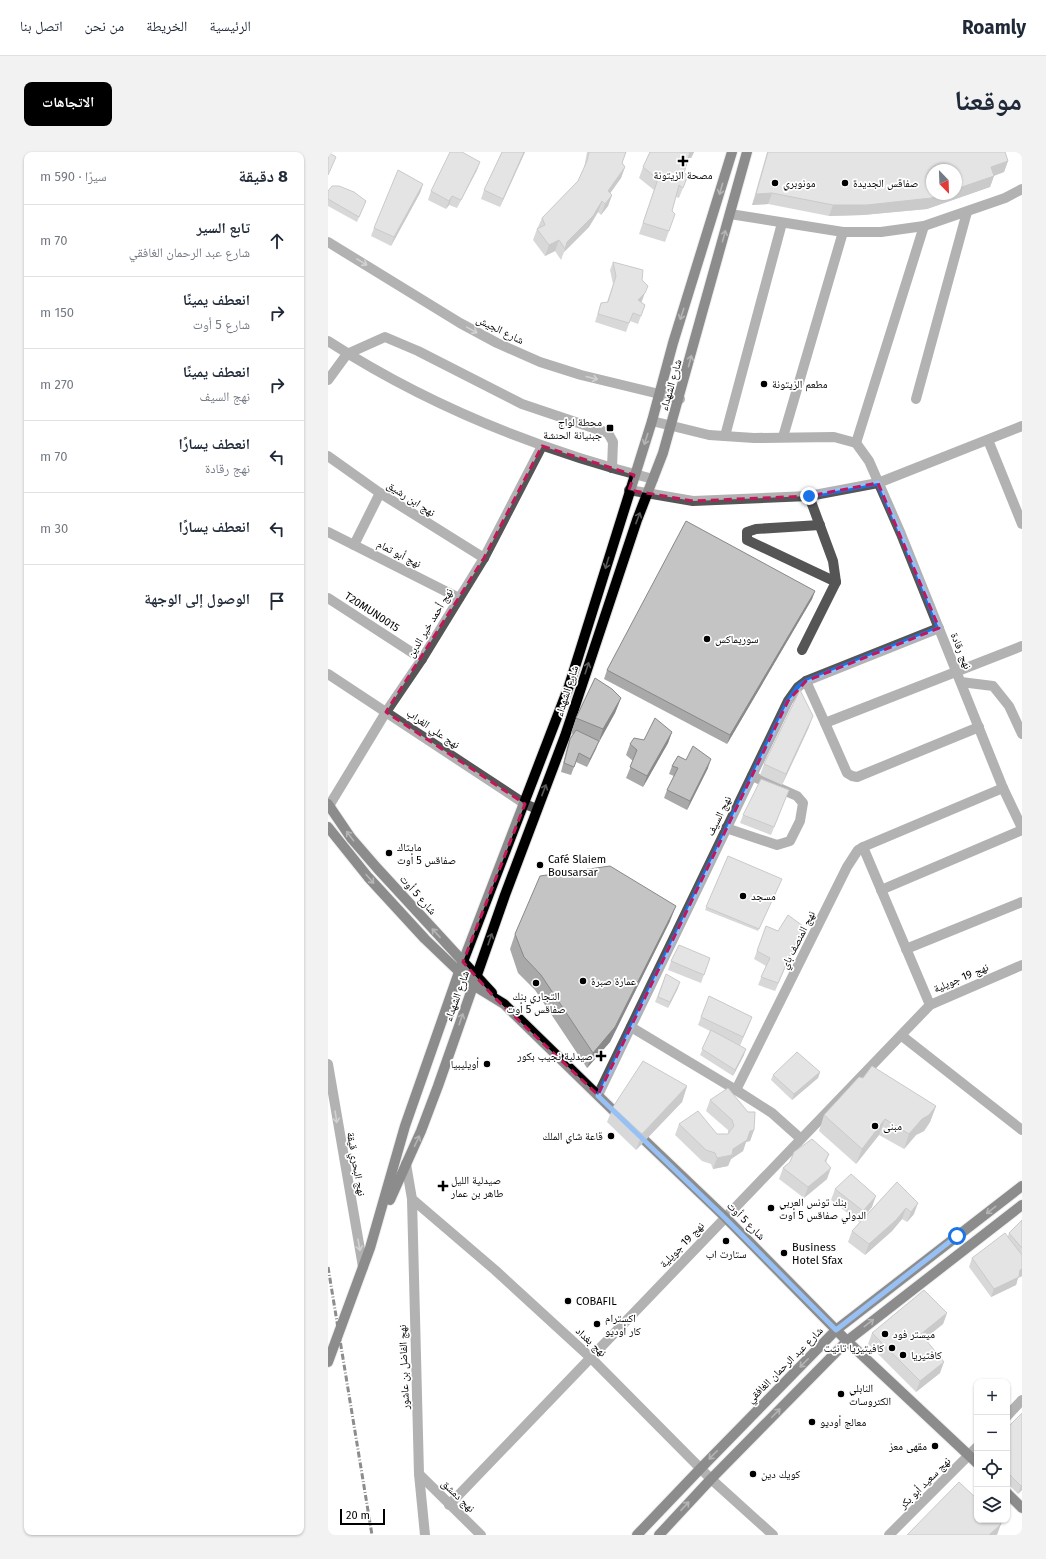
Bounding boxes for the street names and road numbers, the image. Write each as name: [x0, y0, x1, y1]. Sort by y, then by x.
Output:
street label: شارع الجيش: [474, 313, 526, 347]
street label: شارع الشهداء: [657, 358, 685, 412]
street label: نهج ابن رشيق: [384, 479, 438, 519]
street label: نهج أبو تمام: [375, 537, 424, 571]
street label: نهج أحمد خير الدين: [404, 586, 456, 660]
street label: T20MUN0015: [342, 589, 402, 635]
street label: نهج رقادة: [948, 631, 974, 671]
street label: شارع الشهداء: [553, 664, 581, 718]
street label: نهج علي الغراب: [403, 706, 462, 753]
street label: نهج السيف: [704, 794, 734, 838]
street label: شارع 5 أوت: [397, 872, 440, 917]
street label: نهج المنصف باي: [778, 909, 820, 972]
street label: نهج 19 جويلية: [932, 961, 990, 995]
street label: شارع الشهداء: [442, 969, 472, 1023]
street label: نهج البحري قيقة: [342, 1131, 368, 1197]
street label: شارع 5 أوت: [724, 1199, 768, 1243]
street label: نهج 19 جويلية: [657, 1219, 707, 1271]
street label: نهج الفاضل بن عاشور: [396, 1324, 412, 1411]
street label: نهج بغداد: [573, 1324, 609, 1360]
street label: شارع عبد الرحمان الغافقي: [744, 1324, 827, 1407]
street label: نهج سعيد أبو بكر: [895, 1454, 953, 1512]
street label: نهج دمشق: [439, 1477, 477, 1515]

